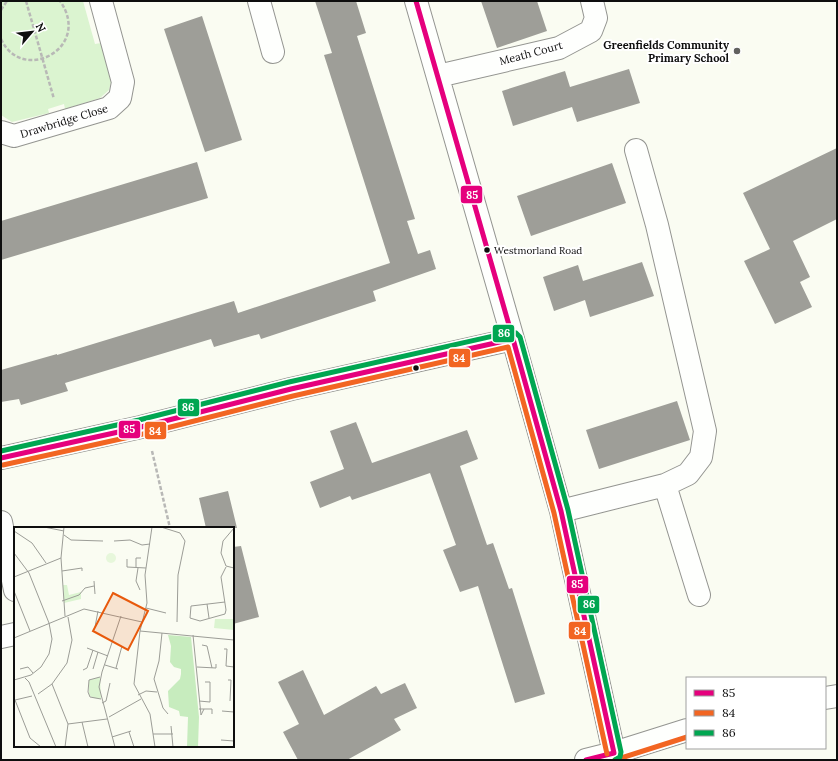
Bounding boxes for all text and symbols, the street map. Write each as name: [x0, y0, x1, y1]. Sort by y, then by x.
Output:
north arrow: [12, 12, 52, 52]
text: N: [33, 20, 49, 35]
street label: Meath Court: [498, 38, 565, 68]
place label: Greenfields Community Primary School: [603, 38, 730, 65]
marker: Greenfields Community Primary School: [732, 46, 742, 56]
street label: Drawbridge Close: [18, 101, 110, 141]
line badge: 85: [460, 185, 483, 204]
text: 85: [466, 188, 478, 202]
place label: Westmorland Road: [494, 244, 582, 257]
marker: Westmorland Road: [482, 245, 492, 255]
line badge: 86: [492, 324, 515, 343]
text: 86: [498, 326, 510, 340]
line badge: 84: [448, 348, 471, 368]
text: 84: [453, 351, 465, 365]
unlabelled marker: [411, 363, 421, 373]
line badge: 86: [177, 398, 200, 417]
text: 86: [182, 400, 194, 414]
line badge: 85: [118, 420, 141, 439]
line badge: 84: [144, 421, 167, 440]
text: 85: [123, 422, 135, 436]
text: 84: [149, 424, 161, 438]
inset map: [14, 527, 234, 747]
line badge: 85: [566, 575, 589, 594]
text: 85: [571, 577, 583, 591]
line badge: 86: [577, 595, 600, 614]
text: 86: [583, 597, 595, 611]
line badge: 84: [568, 621, 591, 640]
text: 84: [574, 624, 586, 638]
legend: [686, 677, 826, 749]
text: 85: [722, 685, 735, 700]
text: 84: [722, 705, 736, 720]
text: 86: [722, 725, 736, 740]

